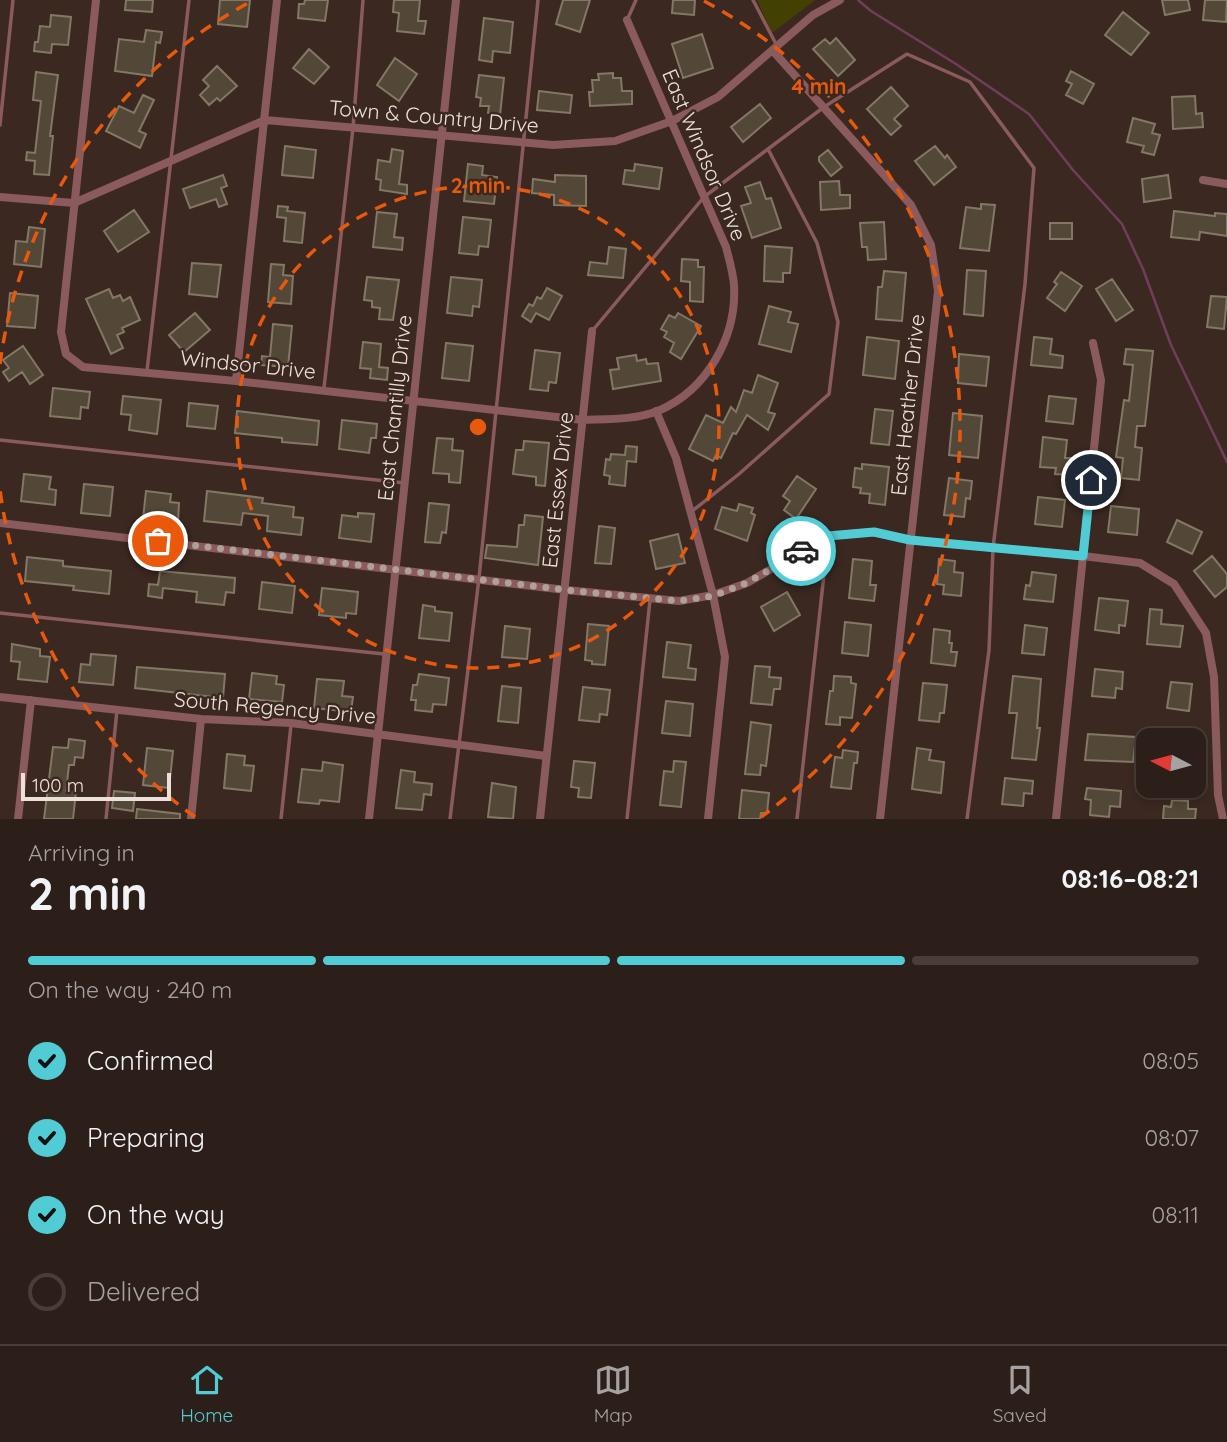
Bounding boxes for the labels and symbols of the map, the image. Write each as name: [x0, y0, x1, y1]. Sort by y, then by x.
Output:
street label: East Windsor Drive: [657, 65, 753, 244]
text: 4 min: [791, 73, 847, 99]
street label: Town & Country Drive: [328, 94, 540, 138]
text: 2 min: [451, 172, 505, 198]
street label: East Heather Drive: [885, 313, 929, 497]
street label: East Chantilly Drive: [371, 314, 417, 502]
street label: Windsor Drive: [179, 344, 317, 384]
street label: East Essex Drive: [536, 410, 578, 569]
centre of rings: [466, 415, 490, 439]
pin: [1061, 450, 1121, 510]
pin: [128, 511, 188, 571]
courier: [766, 516, 836, 586]
street label: South Regency Drive: [173, 685, 377, 729]
north arrow: [1136, 728, 1206, 798]
scale bar: [21, 770, 172, 802]

